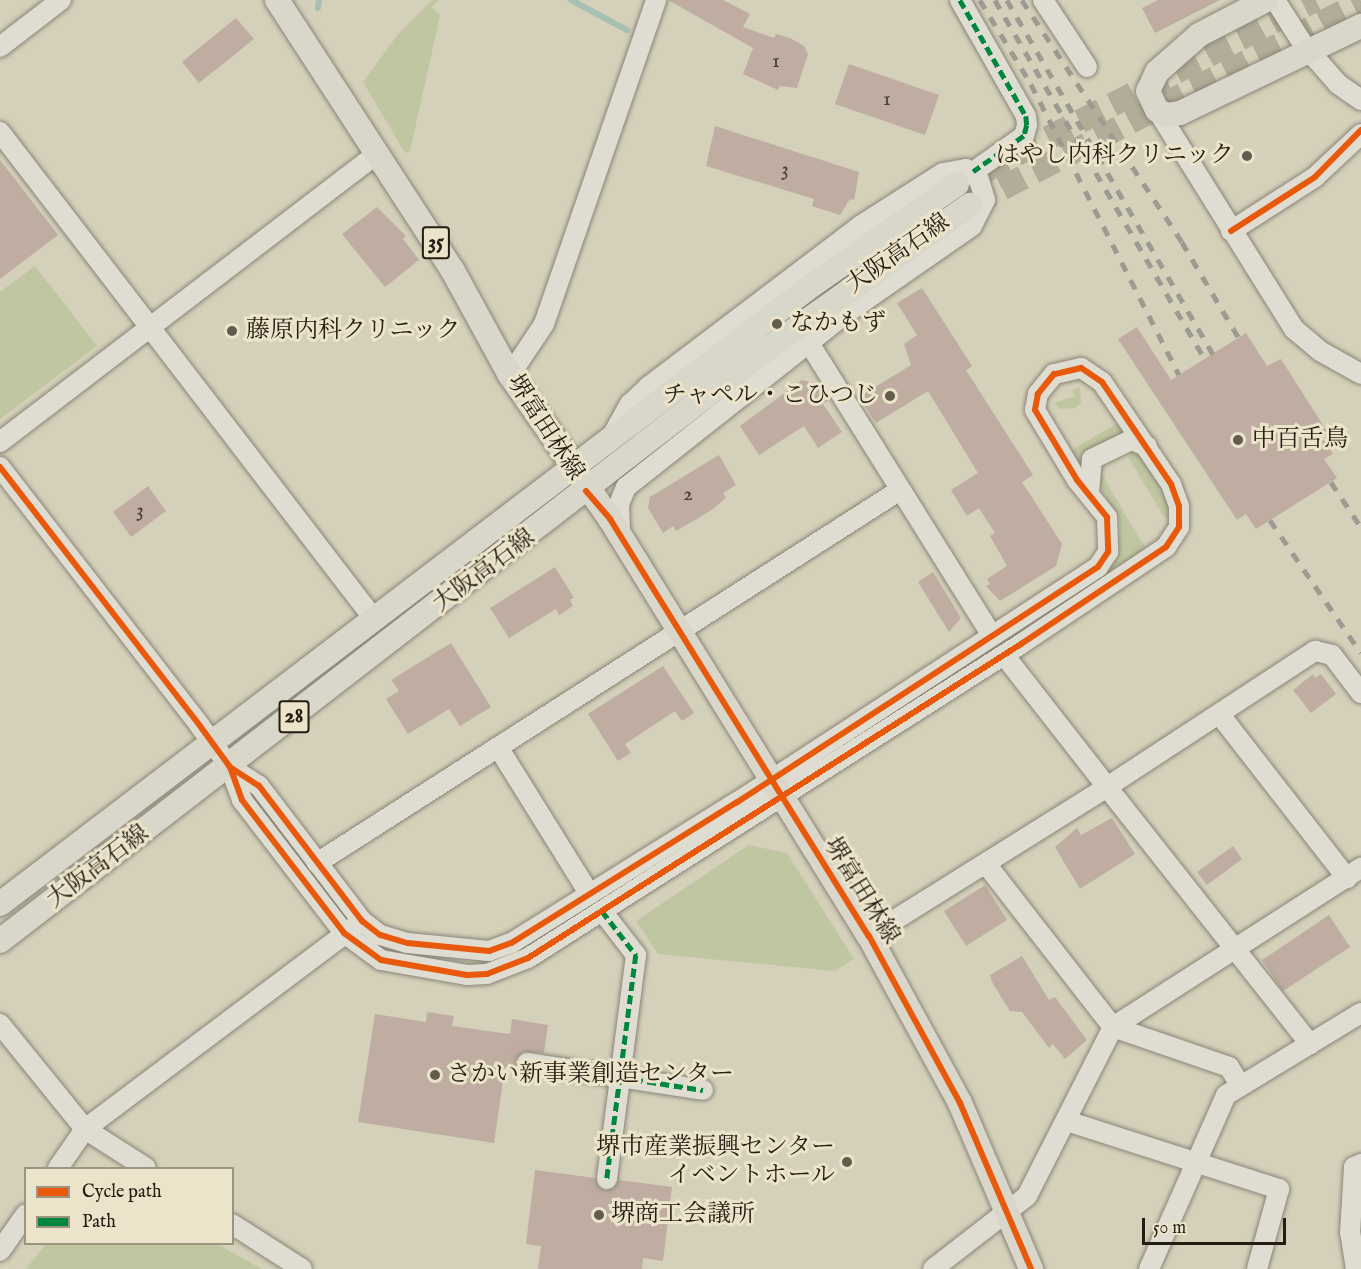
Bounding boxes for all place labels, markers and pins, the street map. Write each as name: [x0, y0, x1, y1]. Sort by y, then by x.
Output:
place label: はやし内科クリニック: [994, 142, 1234, 170]
marker: はやし内科クリニック: [1238, 147, 1256, 165]
place label: なかもず: [790, 310, 886, 338]
marker: なかもず: [768, 315, 786, 333]
place label: 藤原内科クリニック: [246, 317, 462, 345]
marker: 藤原内科クリニック: [223, 322, 241, 340]
place label: チャペル・こひつじ: [662, 382, 878, 410]
marker: チャペル・こひつじ: [883, 389, 897, 403]
place label: 中百舌鳥: [1252, 426, 1348, 454]
marker: 中百舌鳥: [1229, 431, 1247, 449]
place label: さかい新事業創造センター: [447, 1061, 735, 1089]
marker: さかい新事業創造センター: [428, 1068, 442, 1082]
place label: 堺市産業振興センター イベントホール: [595, 1134, 835, 1190]
marker: 堺市産業振興センター イベントホール: [840, 1155, 854, 1169]
place label: 堺商工会議所: [611, 1201, 755, 1229]
marker: 堺商工会議所: [592, 1208, 606, 1222]

